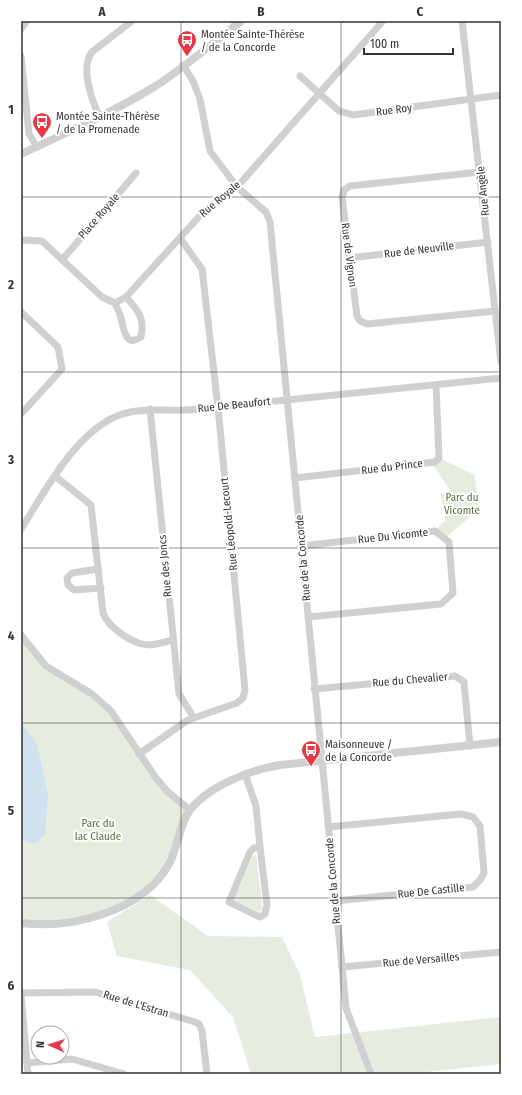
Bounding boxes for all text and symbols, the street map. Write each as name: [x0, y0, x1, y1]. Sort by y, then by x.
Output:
text: A: [97, 4, 106, 19]
text: B: [257, 4, 265, 19]
text: C: [417, 4, 424, 19]
place label: Montée Sainte-Thérèse / de la Concorde: [201, 28, 305, 54]
bus stop icon: Montée Sainte-Thérèse / de la Concorde: [176, 29, 198, 57]
scale bar: [364, 30, 453, 56]
text: 100 m: [370, 37, 399, 51]
street label: Rue Roy: [375, 101, 413, 119]
text: 1: [8, 102, 14, 117]
place label: Montée Sainte-Thérèse / de la Promenade: [56, 110, 160, 136]
bus stop icon: Montée Sainte-Thérèse / de la Promenade: [31, 111, 53, 139]
street label: Rue Angèle: [474, 165, 492, 217]
street label: Rue Royale: [197, 178, 243, 220]
street label: Place Royale: [76, 190, 122, 242]
street label: Rue de Vignon: [339, 222, 359, 288]
street label: Rue de Neuville: [383, 239, 455, 261]
text: 2: [7, 277, 14, 292]
street label: Rue De Beaufort: [197, 395, 271, 415]
text: 3: [7, 452, 14, 467]
street label: Rue du Prince: [361, 457, 423, 477]
street label: Rue Léopold-Lecourt: [218, 476, 240, 571]
park label: Parc du Vicomte: [444, 491, 480, 517]
street label: Rue de la Concorde: [293, 514, 313, 602]
street label: Rue Du Vicomte: [357, 526, 429, 546]
street label: Rue des Joncs: [156, 534, 174, 598]
text: 4: [8, 628, 15, 643]
street label: Rue du Chevalier: [372, 670, 448, 690]
place label: Maisonneuve / de la Concorde: [325, 738, 392, 764]
bus stop icon: Maisonneuve / de la Concorde: [300, 739, 322, 767]
text: 5: [8, 803, 14, 818]
park label: Parc du lac Claude: [75, 817, 121, 843]
street label: Rue de la Concorde: [323, 837, 343, 925]
street label: Rue De Castille: [397, 881, 465, 901]
street label: Rue de Versailles: [382, 950, 460, 970]
text: 6: [8, 978, 15, 993]
street label: Rue de L'Estran: [102, 988, 170, 1020]
north arrow: [30, 1025, 70, 1065]
text: N: [34, 1041, 47, 1048]

